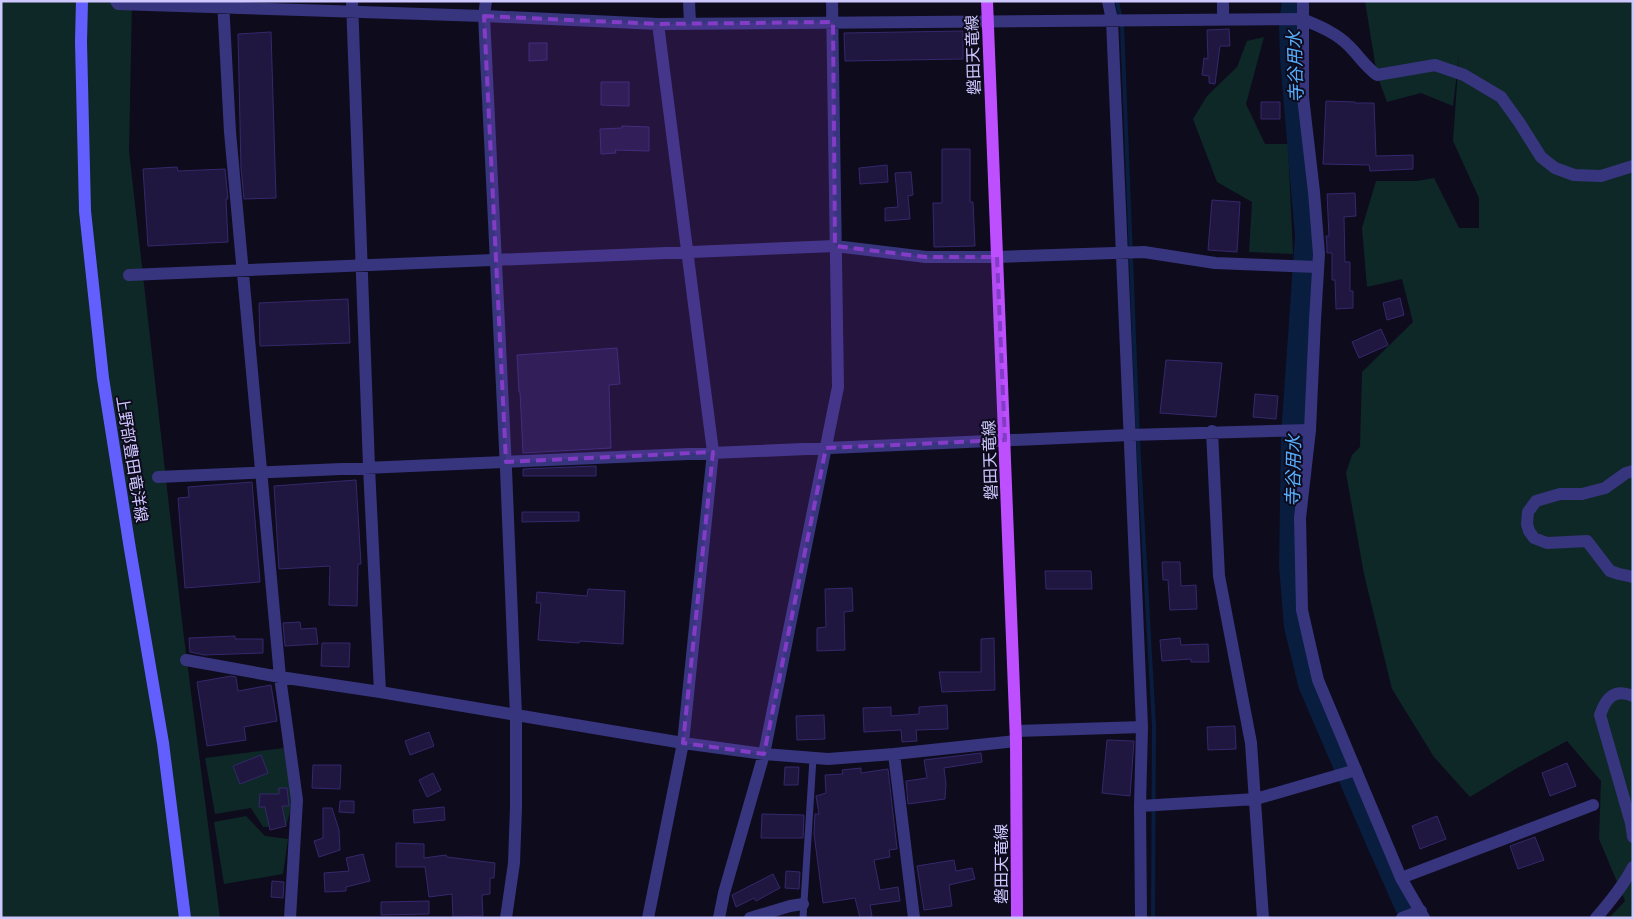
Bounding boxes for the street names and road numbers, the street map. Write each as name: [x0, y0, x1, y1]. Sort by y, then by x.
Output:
street label: 磐田天竜線: [962, 15, 984, 95]
street label: 上野部豊田竜洋線: [113, 394, 151, 524]
street label: 磐田天竜線: [979, 420, 1001, 500]
street label: 磐田天竜線: [992, 824, 1011, 904]

